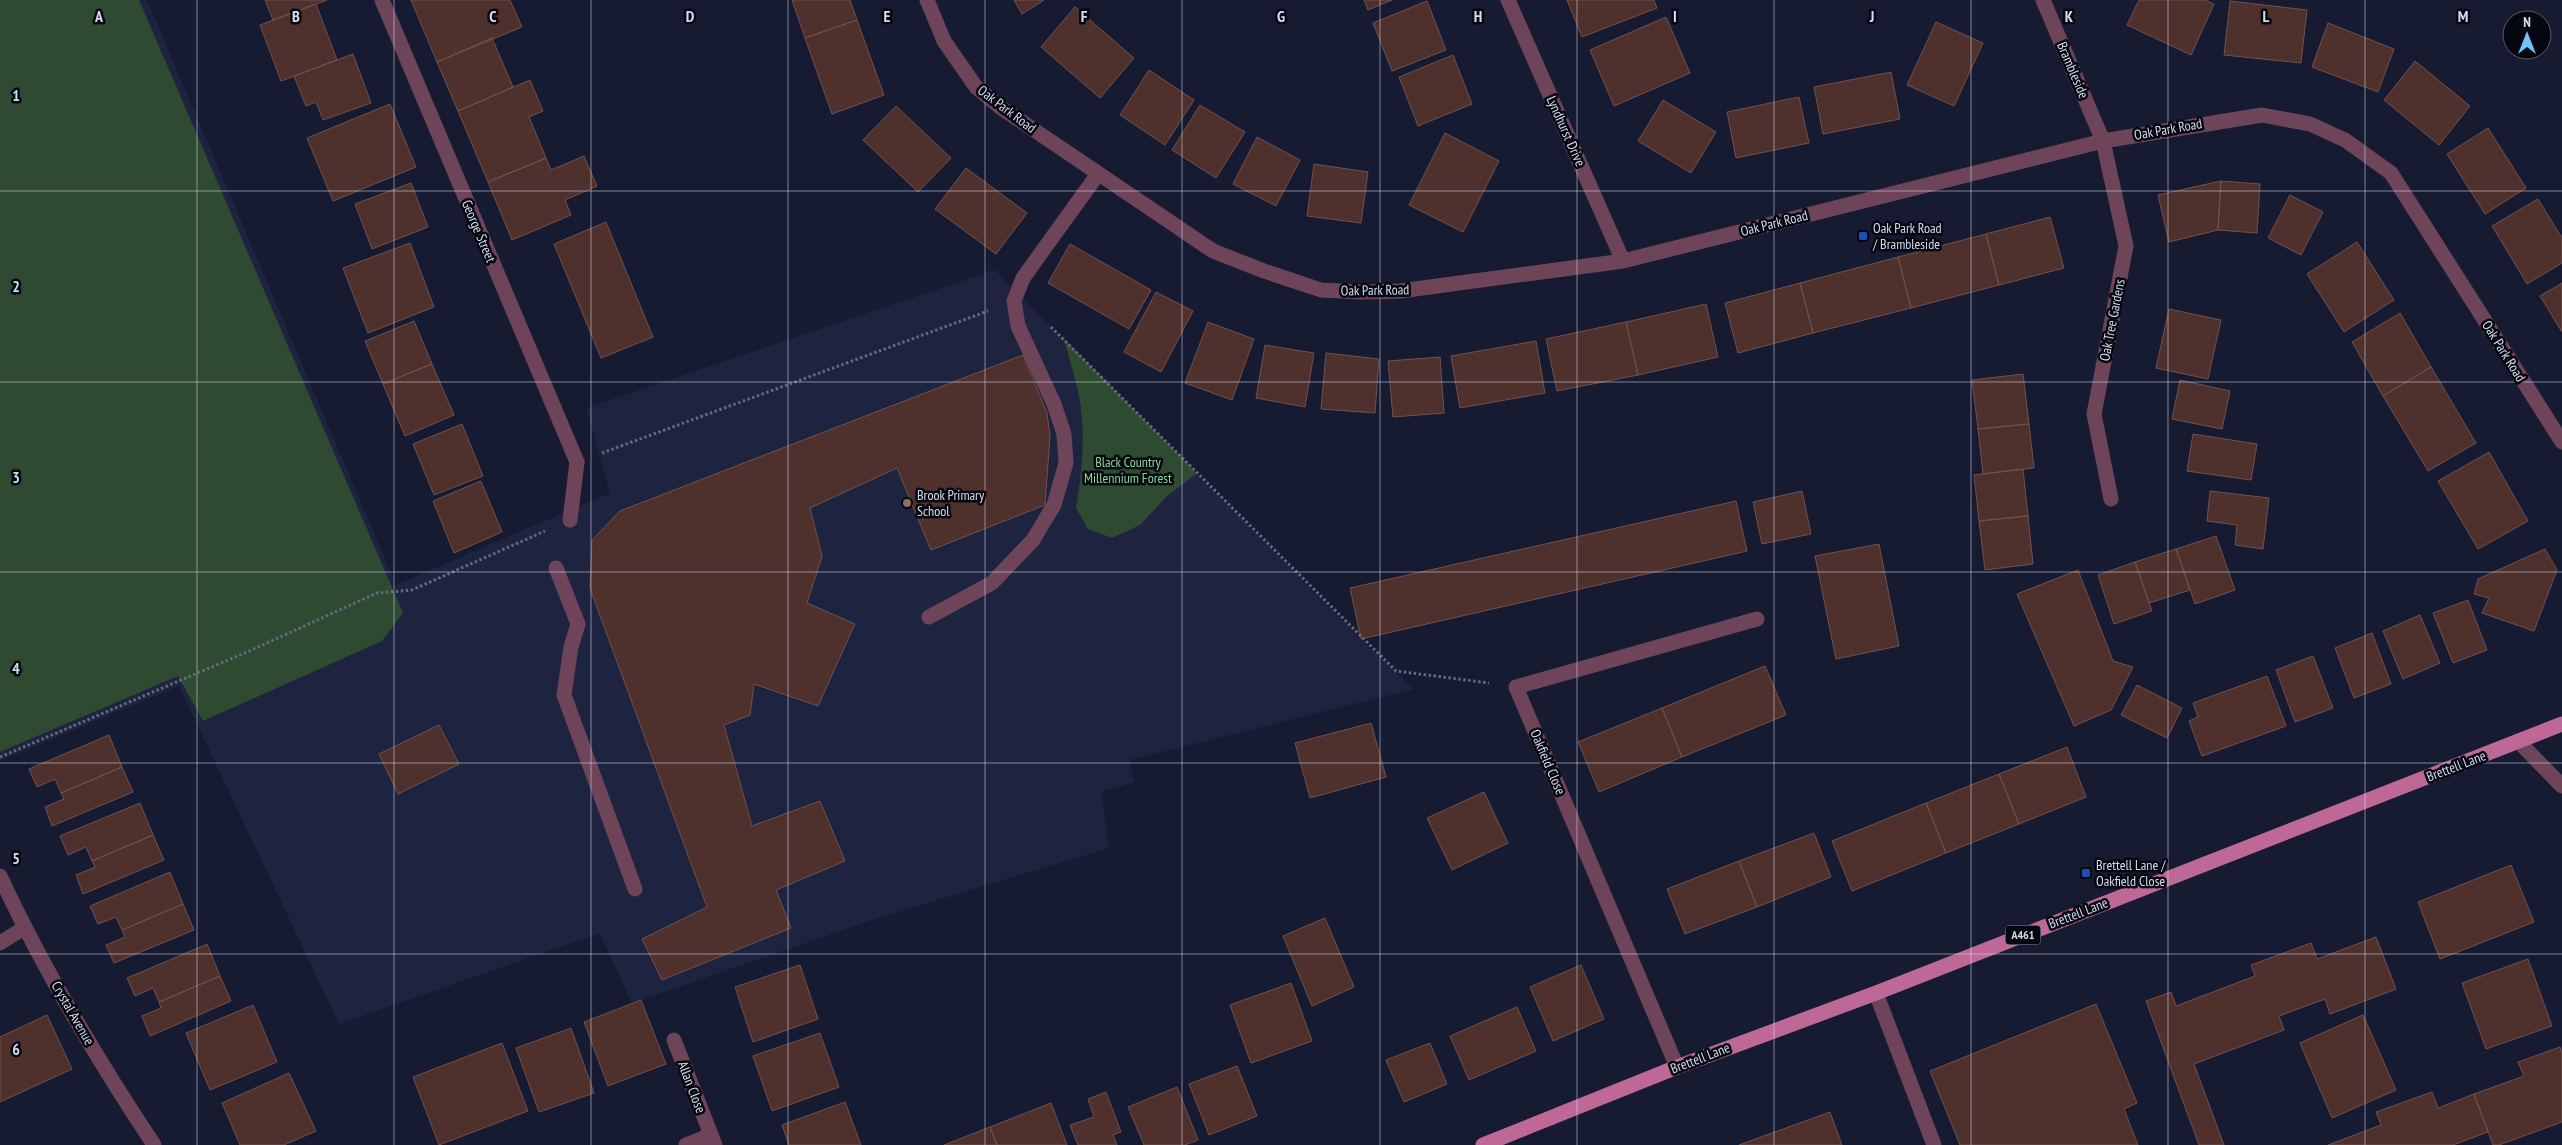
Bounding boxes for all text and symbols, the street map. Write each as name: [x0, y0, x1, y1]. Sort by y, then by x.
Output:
text: A: [94, 6, 104, 26]
text: B: [292, 6, 300, 26]
text: C: [489, 6, 497, 26]
text: D: [686, 6, 695, 26]
text: E: [884, 6, 891, 26]
text: F: [1081, 6, 1088, 26]
text: G: [1277, 6, 1285, 26]
text: H: [1474, 6, 1482, 26]
text: I: [1673, 6, 1677, 26]
text: J: [1869, 6, 1874, 26]
text: K: [2065, 6, 2074, 26]
text: L: [2263, 6, 2270, 26]
text: M: [2458, 6, 2468, 26]
north arrow: [2502, 10, 2552, 60]
text: N: [2523, 13, 2531, 31]
street label: Brambleside: [2053, 39, 2093, 101]
street label: Oak Park Road: [974, 81, 1040, 137]
text: 1: [12, 85, 20, 105]
street label: Lyndhurst Drive: [1542, 93, 1590, 169]
street label: Oak Park Road: [2133, 114, 2203, 144]
street label: George Street: [458, 197, 500, 265]
street label: Oak Park Road: [1739, 206, 1809, 240]
place label: Oak Park Road / Brambleside: [1872, 219, 1942, 253]
marker: Oak Park Road / Brambleside: [1857, 230, 1869, 242]
text: 2: [12, 276, 20, 296]
street label: Oak Tree Gardens: [2095, 277, 2129, 363]
street label: Oak Park Road: [1341, 280, 1409, 300]
street label: Oak Park Road: [2478, 317, 2530, 385]
park label: Black Country Millennium Forest: [1084, 453, 1172, 487]
text: 3: [12, 467, 20, 487]
place label: Brook Primary School: [917, 486, 985, 520]
marker: Brook Primary School: [901, 497, 913, 509]
text: 4: [12, 658, 20, 678]
street label: Oakfield Close: [1526, 727, 1570, 798]
street label: Brettell Lane: [2424, 746, 2488, 786]
text: 5: [12, 848, 20, 868]
place label: Brettell Lane / Oakfield Close: [2096, 856, 2166, 890]
marker: Brettell Lane / Oakfield Close: [2080, 867, 2092, 879]
street label: Brettell Lane: [2046, 893, 2110, 933]
road number: A461: [2006, 926, 2040, 944]
street label: Crystal Avenue: [48, 978, 99, 1048]
street label: Brettell Lane: [1668, 1038, 1732, 1078]
text: 6: [12, 1039, 20, 1059]
street label: Allan Close: [674, 1059, 710, 1116]

